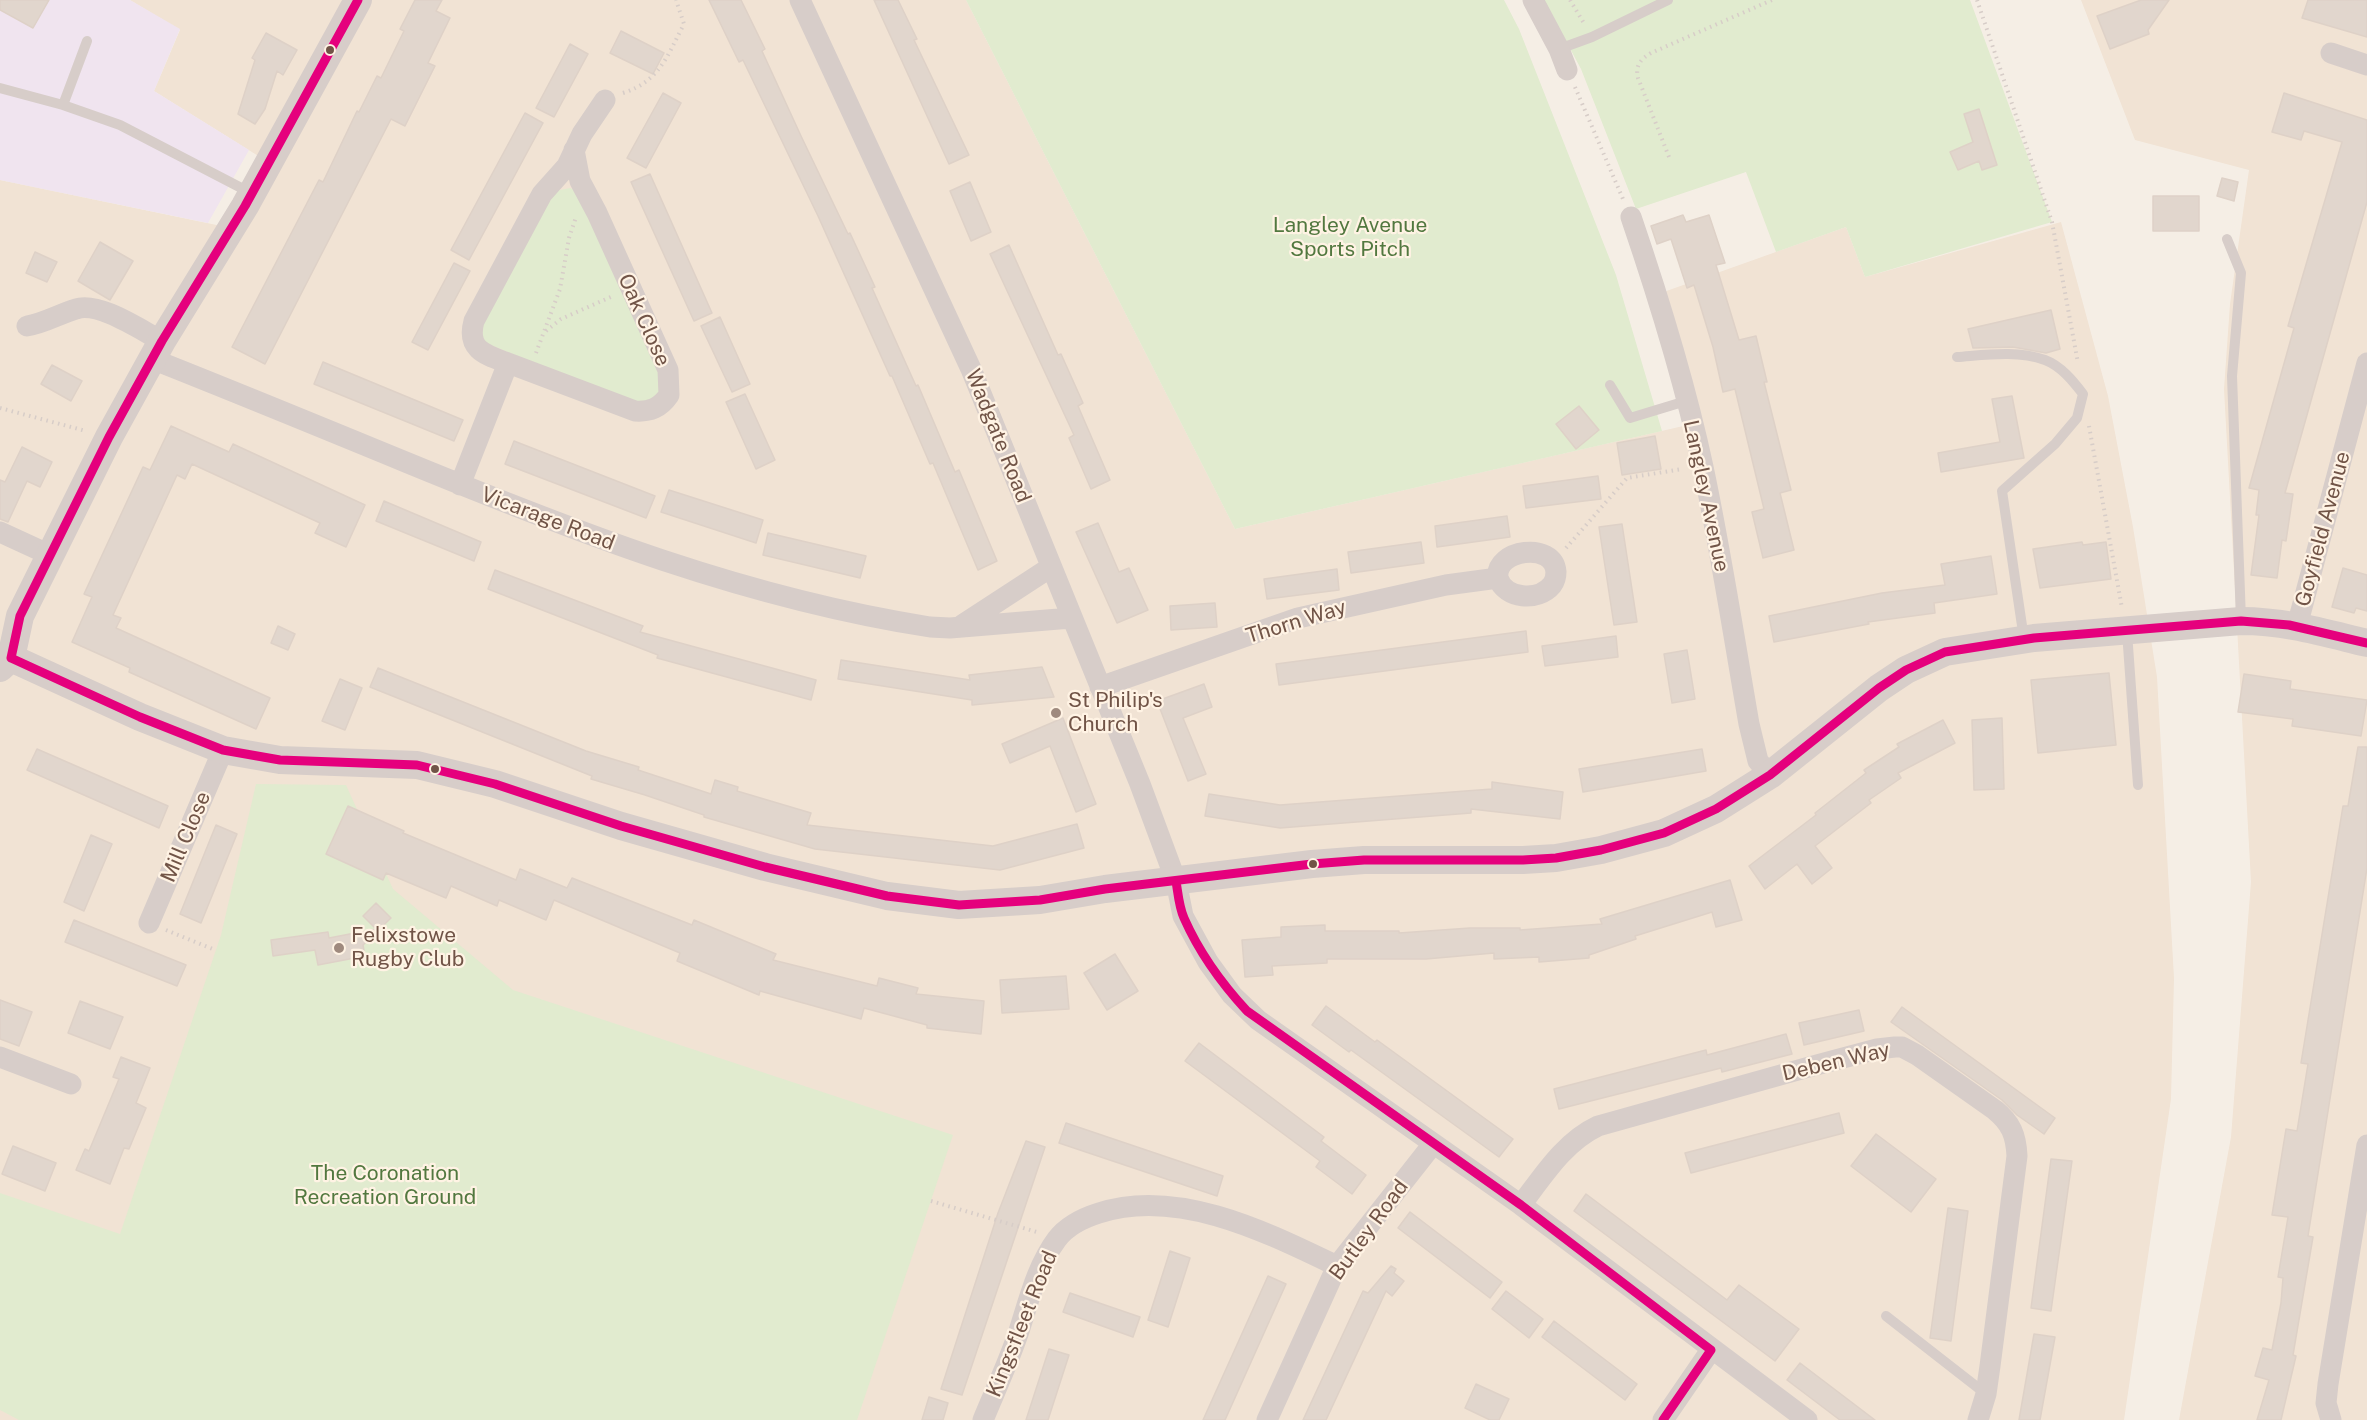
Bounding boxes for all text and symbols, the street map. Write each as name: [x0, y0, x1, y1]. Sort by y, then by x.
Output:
unlabelled marker: [324, 44, 336, 56]
park label: Langley Avenue Sports Pitch: [1273, 213, 1427, 263]
street label: Oak Close: [612, 270, 676, 370]
street label: Wadgate Road: [960, 366, 1036, 506]
street label: Langley Avenue: [1678, 418, 1734, 574]
street label: Goyfield Avenue: [2290, 449, 2356, 609]
street label: Vicarage Road: [478, 482, 618, 556]
street label: Thorn Way: [1243, 595, 1349, 649]
place label: St Philip's Church: [1068, 688, 1163, 738]
marker: St Philip's Church: [1049, 706, 1063, 720]
unlabelled marker: [429, 763, 441, 775]
street label: Mill Close: [156, 788, 216, 886]
unlabelled marker: [1307, 858, 1319, 870]
place label: Felixstowe Rugby Club: [351, 923, 464, 973]
marker: Felixstowe Rugby Club: [332, 941, 346, 955]
street label: Deben Way: [1780, 1037, 1892, 1087]
park label: The Coronation Recreation Ground: [294, 1161, 476, 1211]
street label: Butley Road: [1324, 1175, 1414, 1285]
street label: Kingsfleet Road: [981, 1247, 1063, 1401]

